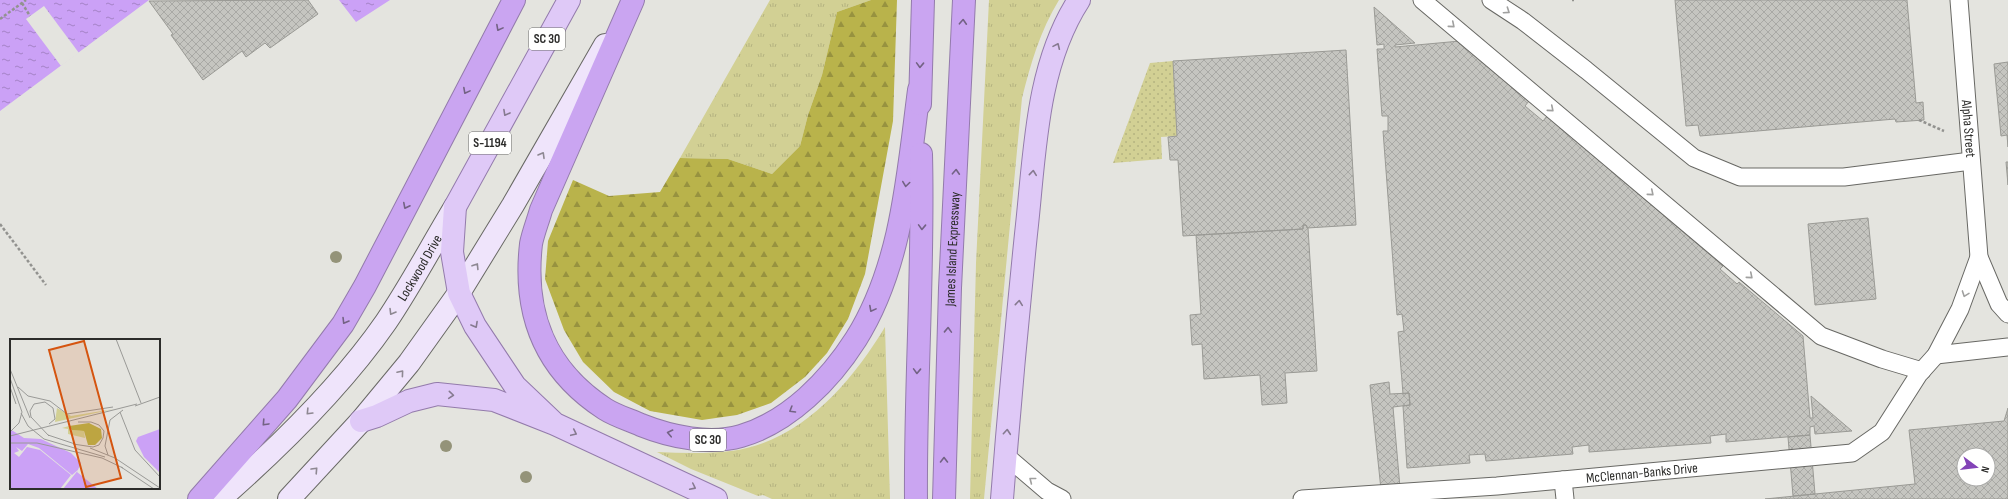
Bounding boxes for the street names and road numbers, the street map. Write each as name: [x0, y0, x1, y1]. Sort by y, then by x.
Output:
road number: SC 30: [529, 28, 565, 50]
street label: Alpha Street: [1958, 98, 1980, 158]
road number: S-1194: [469, 132, 511, 154]
street label: James Island Expressway: [941, 191, 963, 308]
street label: Lockwood Drive: [393, 231, 445, 304]
road number: SC 30: [690, 429, 726, 451]
street label: McClennan-Banks Drive: [1585, 459, 1699, 486]

